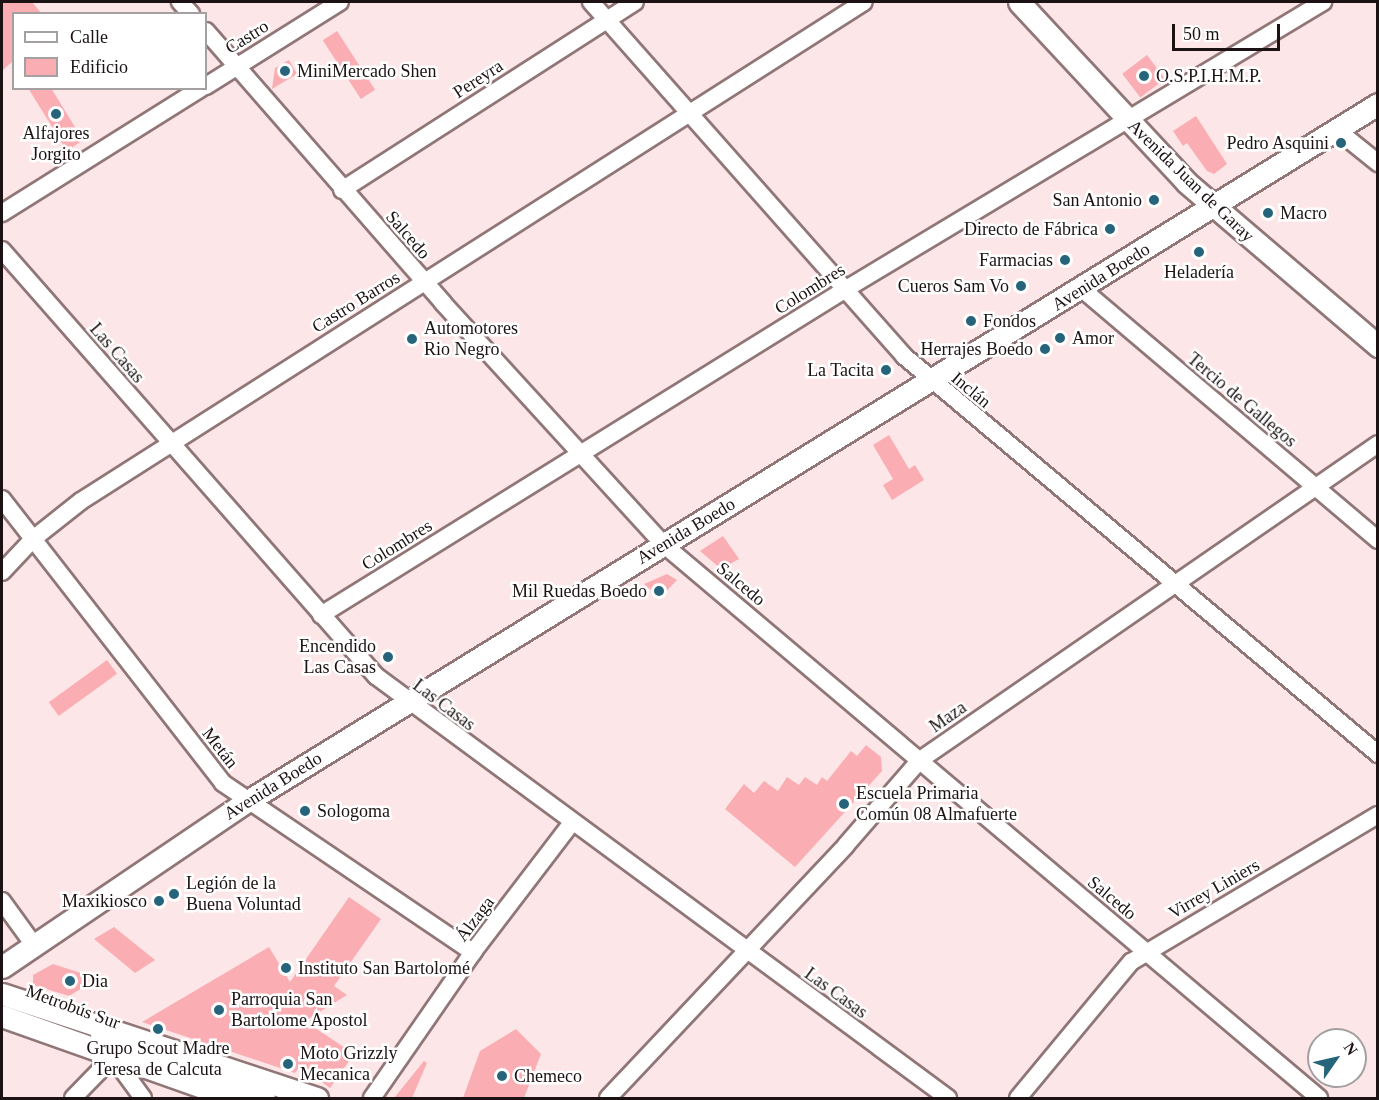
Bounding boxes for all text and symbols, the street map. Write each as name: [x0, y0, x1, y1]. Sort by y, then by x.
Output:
legend: [12, 12, 207, 90]
scale bar: [1175, 12, 1283, 50]
street label: Castro: [221, 15, 273, 59]
text: 50 m: [1183, 24, 1220, 44]
text: Calle: [70, 27, 108, 47]
street label: Pereyra: [449, 55, 507, 103]
text: Edificio: [70, 57, 128, 77]
place label: MiniMercado Shen: [297, 60, 436, 82]
marker: MiniMercado Shen: [278, 64, 292, 78]
place label: O.S.P.I.H.M.P.: [1156, 65, 1262, 87]
marker: O.S.P.I.H.M.P.: [1137, 69, 1151, 83]
marker: Alfajores Jorgito: [49, 107, 63, 121]
street label: Avenida Juan de Garay: [1123, 115, 1259, 247]
place label: Alfajores Jorgito: [23, 123, 89, 166]
place label: Pedro Asquini: [1226, 132, 1329, 154]
marker: Pedro Asquini: [1334, 136, 1348, 150]
place label: San Antonio: [1051, 189, 1142, 211]
marker: San Antonio: [1147, 193, 1161, 207]
place label: Macro: [1280, 202, 1327, 224]
street label: Salcedo: [381, 206, 435, 264]
marker: Macro: [1261, 206, 1275, 220]
place label: Directo de Fábrica: [964, 218, 1098, 240]
marker: Directo de Fábrica: [1103, 222, 1117, 236]
street label: Avenida Boedo: [1048, 238, 1154, 316]
marker: Heladería: [1192, 245, 1206, 259]
place label: Farmacias: [979, 249, 1053, 271]
marker: Farmacias: [1058, 253, 1072, 267]
street label: Colombres: [771, 259, 849, 319]
place label: Heladería: [1164, 261, 1234, 283]
street label: Castro Barros: [308, 266, 404, 338]
place label: Cueros Sam Vo: [897, 275, 1009, 297]
marker: Cueros Sam Vo: [1014, 279, 1028, 293]
place label: Fondos: [983, 310, 1036, 332]
marker: Fondos: [964, 314, 978, 328]
place label: Automotores Rio Negro: [424, 318, 518, 360]
street label: Las Casas: [85, 319, 149, 387]
place label: Amor: [1072, 327, 1114, 349]
marker: Amor: [1053, 331, 1067, 345]
marker: Automotores Rio Negro: [405, 332, 419, 346]
place label: Herrajes Boedo: [921, 338, 1033, 360]
marker: Herrajes Boedo: [1038, 342, 1052, 356]
street label: Tercio de Gallegos: [1183, 348, 1301, 452]
place label: La Tacita: [807, 359, 874, 381]
marker: La Tacita: [879, 363, 893, 377]
street label: Inclán: [947, 367, 995, 413]
street label: Avenida Boedo: [633, 493, 739, 569]
street label: Colombres: [358, 515, 436, 575]
street label: Salcedo: [712, 557, 770, 611]
place label: Mil Ruedas Boedo: [512, 580, 647, 602]
marker: Mil Ruedas Boedo: [652, 584, 666, 598]
place label: Encendido Las Casas: [299, 636, 376, 678]
marker: Encendido Las Casas: [381, 650, 395, 664]
street label: Las Casas: [409, 675, 479, 735]
street label: Maza: [925, 697, 971, 737]
street label: Metán: [197, 723, 243, 773]
street label: Avenida Boedo: [220, 747, 326, 825]
place label: Escuela Primaria Común 08 Almafuerte: [856, 783, 1018, 826]
marker: Escuela Primaria Común 08 Almafuerte: [837, 797, 851, 811]
place label: Sologoma: [317, 800, 390, 822]
marker: Sologoma: [298, 804, 312, 818]
street label: Virrey Liniers: [1165, 854, 1263, 924]
street label: Salcedo: [1083, 871, 1141, 925]
place label: Legión de la Buena Voluntad: [186, 873, 301, 916]
marker: Legión de la Buena Voluntad: [167, 887, 181, 901]
place label: Maxikiosco: [62, 890, 147, 912]
street label: Álzaga: [451, 892, 499, 946]
marker: Maxikiosco: [152, 894, 166, 908]
place label: Instituto San Bartolomé: [298, 957, 470, 979]
marker: Instituto San Bartolomé: [279, 961, 293, 975]
street label: Las Casas: [800, 963, 872, 1023]
place label: Dia: [82, 970, 108, 992]
marker: Dia: [63, 974, 77, 988]
street label: Metrobús Sur: [23, 980, 123, 1034]
place label: Parroquia San Bartolome Apostol: [231, 989, 368, 1032]
marker: Parroquia San Bartolome Apostol: [212, 1003, 226, 1017]
marker: Grupo Scout Madre Teresa de Calcuta: [151, 1022, 165, 1036]
north arrow: [1307, 1028, 1367, 1088]
place label: Grupo Scout Madre Teresa de Calcuta: [87, 1038, 229, 1080]
text: N: [1340, 1039, 1361, 1058]
place label: Moto Grizzly Mecanica: [300, 1043, 397, 1086]
marker: Moto Grizzly Mecanica: [281, 1057, 295, 1071]
place label: Chemeco: [514, 1065, 582, 1087]
marker: Chemeco: [495, 1069, 509, 1083]

